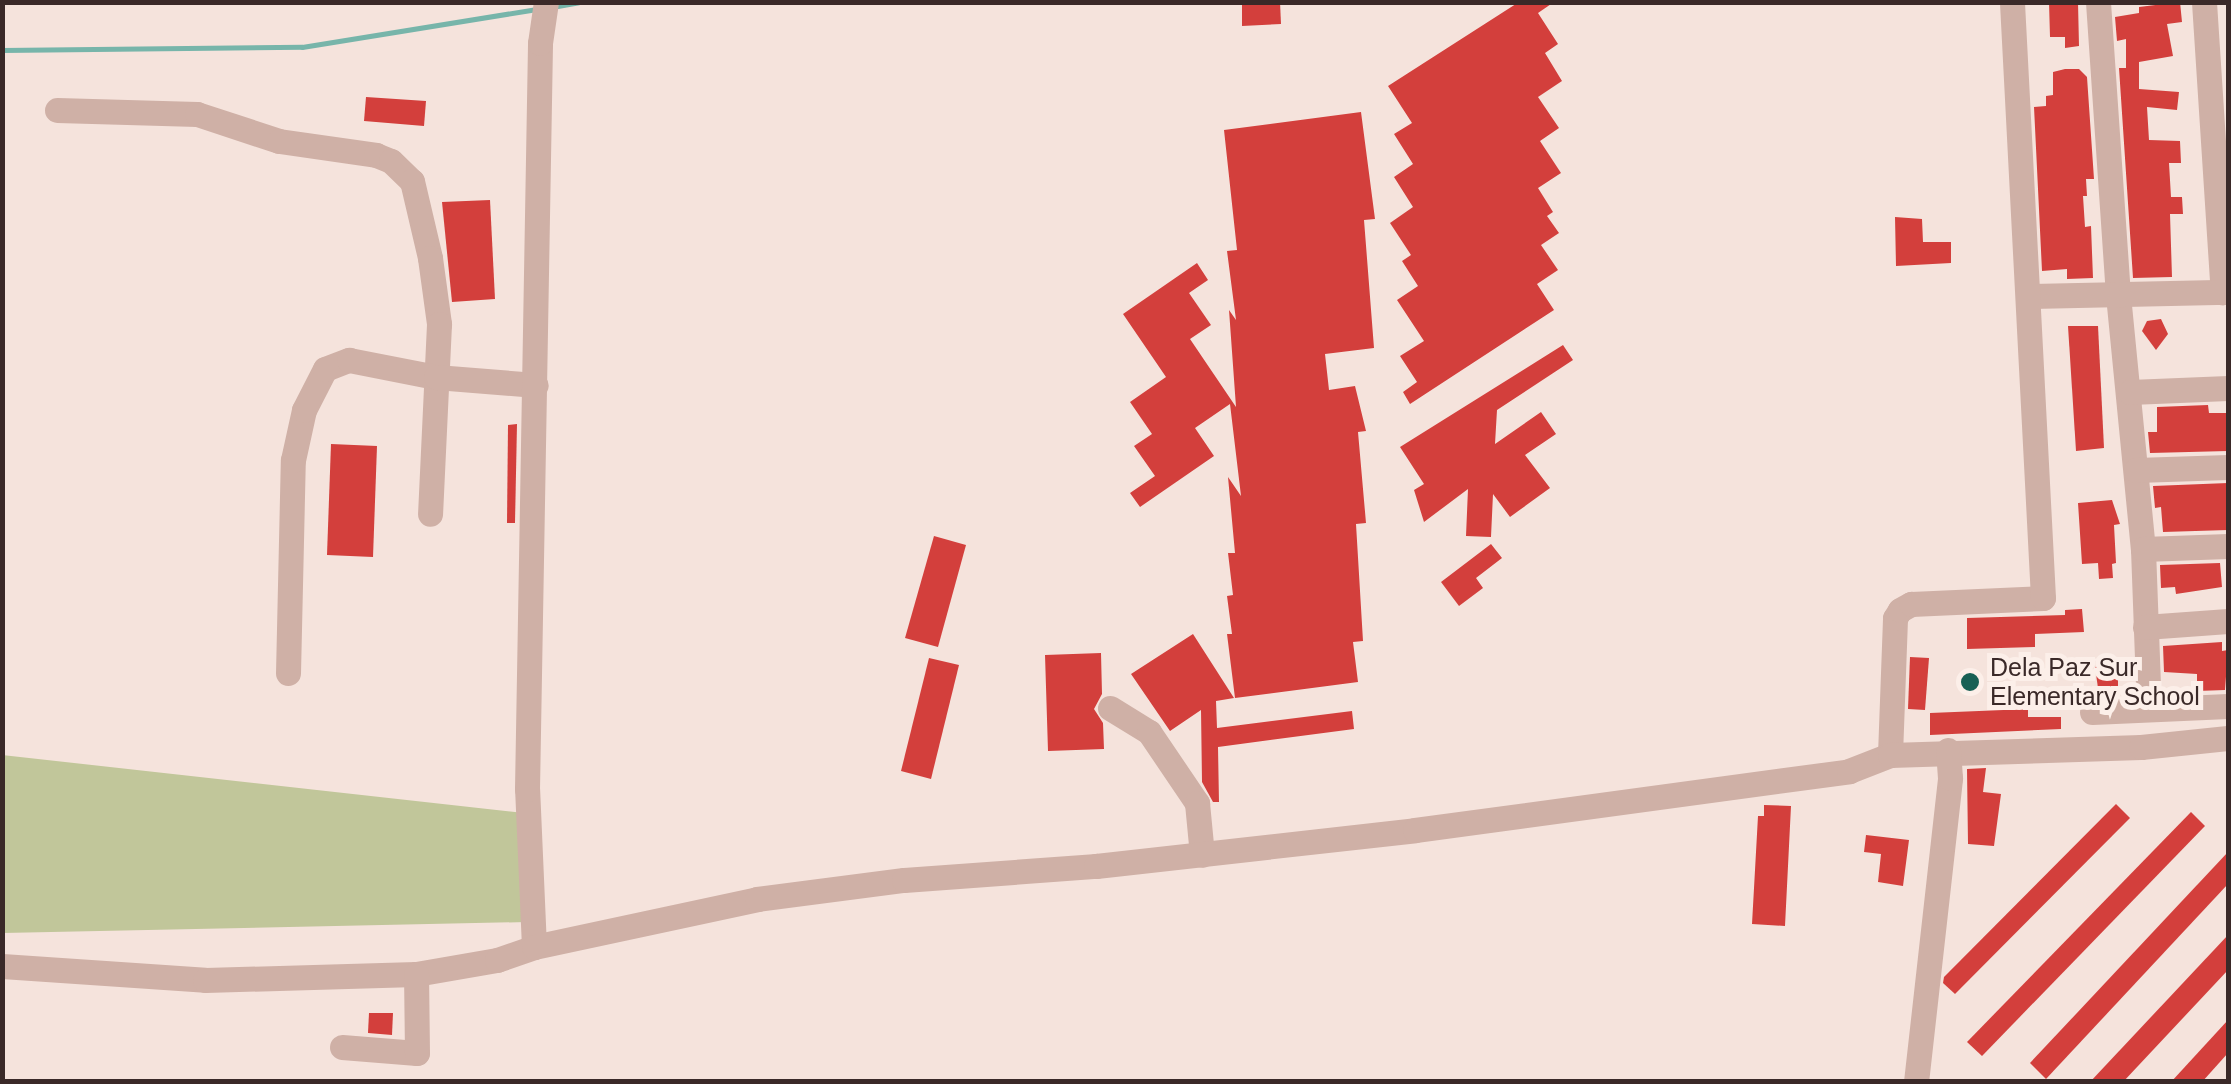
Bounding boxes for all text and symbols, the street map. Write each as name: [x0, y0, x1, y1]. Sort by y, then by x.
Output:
place label: Dela Paz Sur Elementary School: [1990, 653, 2200, 712]
marker: Dela Paz Sur Elementary School: [1959, 671, 1981, 693]

